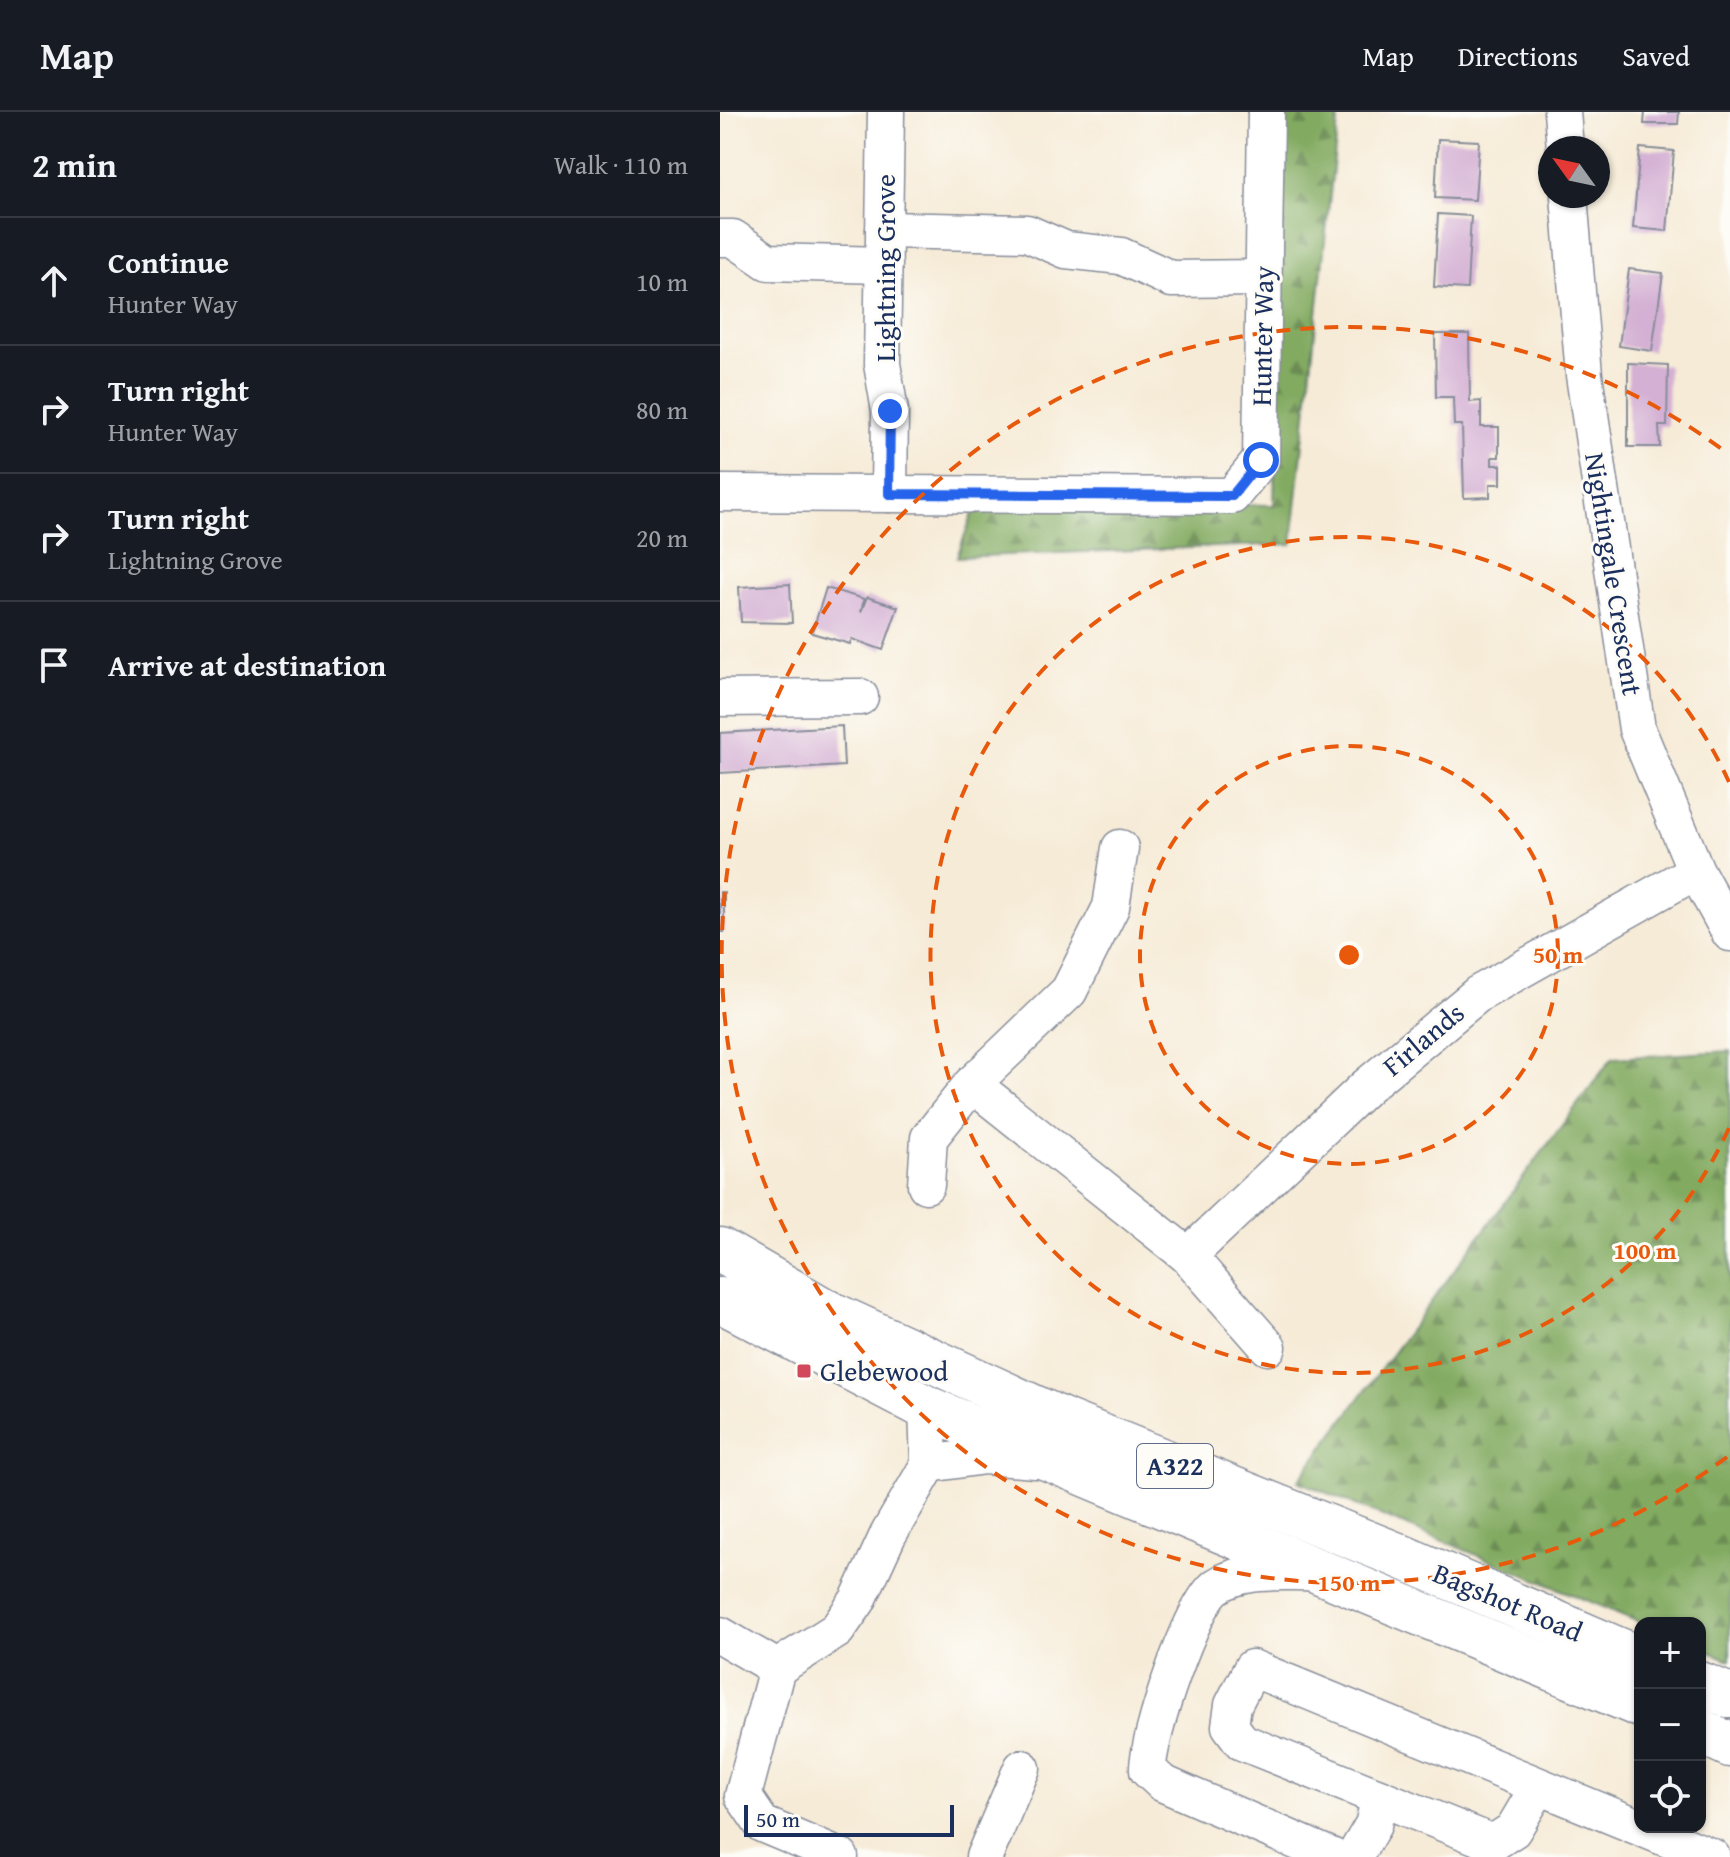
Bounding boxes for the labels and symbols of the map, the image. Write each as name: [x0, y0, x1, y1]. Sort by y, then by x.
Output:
north arrow: [1538, 136, 1610, 208]
street label: Lightning Grove: [864, 174, 905, 362]
street label: Hunter Way: [1240, 266, 1283, 406]
route end: [872, 393, 908, 429]
route start: [1243, 442, 1279, 478]
street label: Nightingale Crescent: [1575, 450, 1654, 698]
text: 50 m: [1533, 937, 1584, 972]
centre of rings: [1335, 941, 1363, 969]
street label: Firlands: [1373, 992, 1473, 1085]
text: 100 m: [1613, 1233, 1677, 1268]
place label: Glebewood: [820, 1350, 948, 1391]
marker: Glebewood: [795, 1362, 813, 1380]
road number: A322: [1137, 1444, 1213, 1488]
street label: Bagshot Road: [1427, 1552, 1589, 1651]
text: 150 m: [1317, 1565, 1381, 1600]
scale bar: [744, 1801, 954, 1837]

